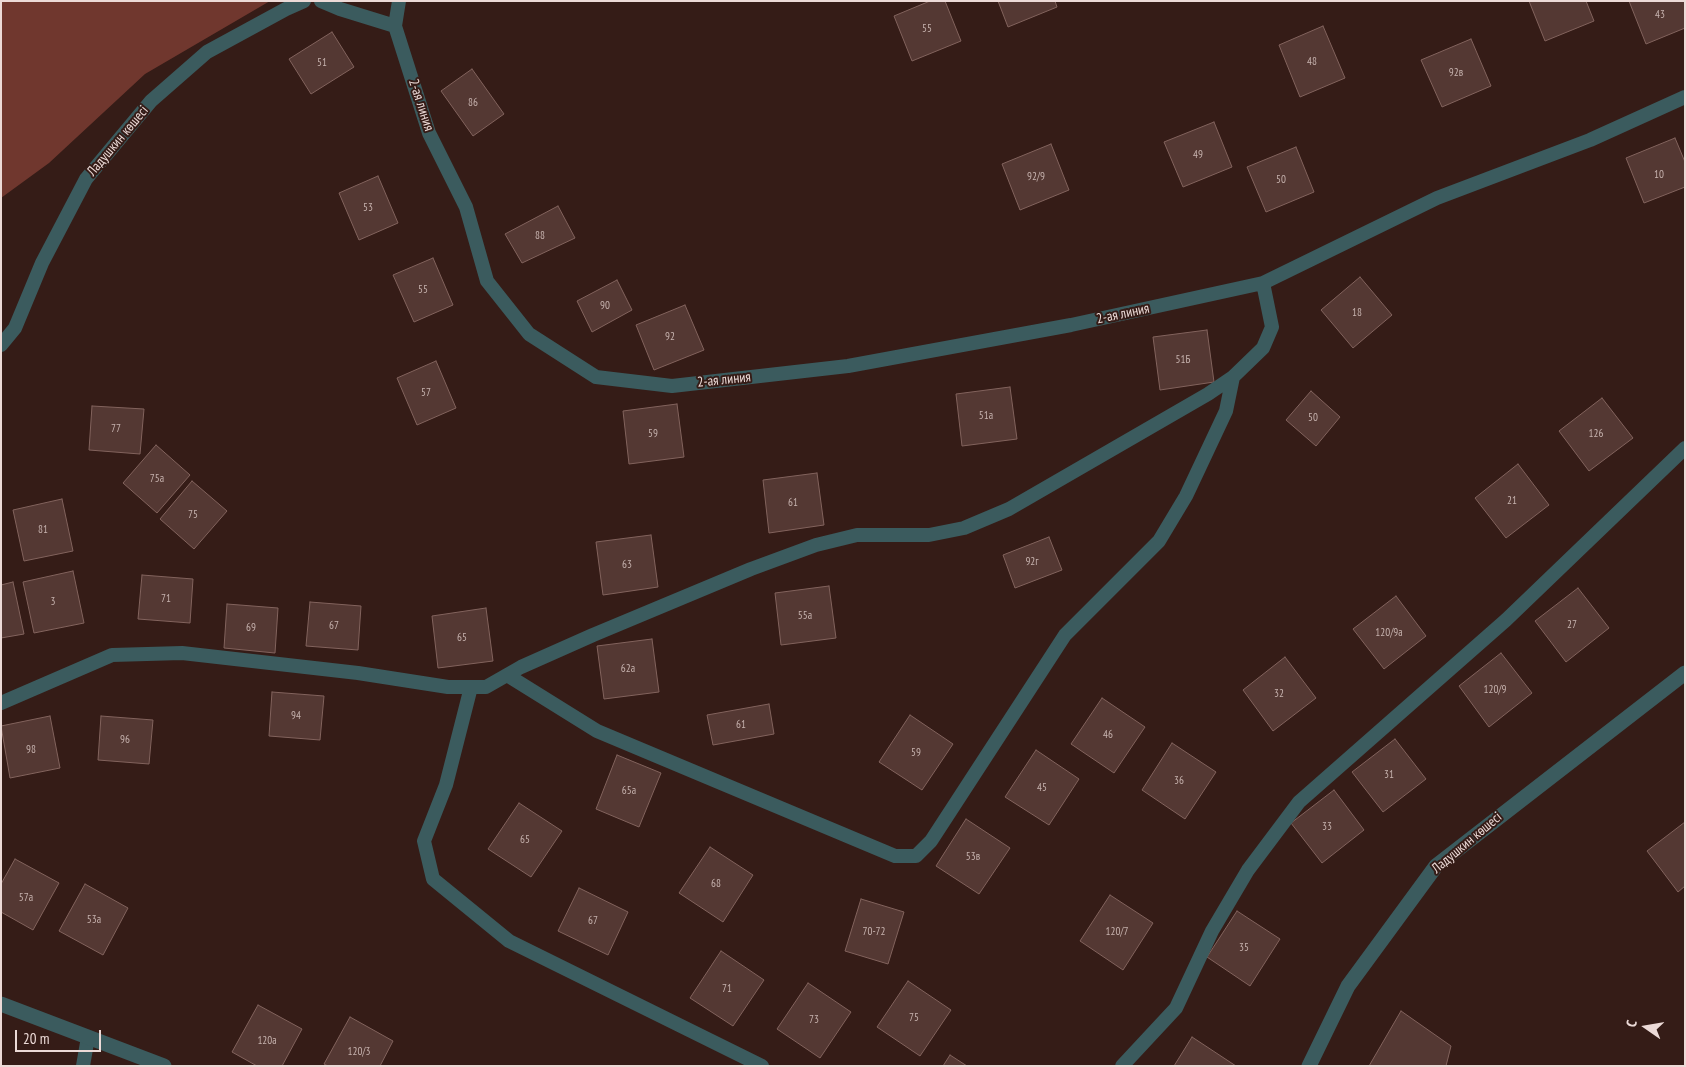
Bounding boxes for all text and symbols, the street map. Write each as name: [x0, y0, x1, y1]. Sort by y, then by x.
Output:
house number: 43: [1655, 8, 1665, 22]
house number: 55: [922, 22, 932, 36]
house number: 48: [1307, 55, 1317, 69]
house number: 51: [317, 56, 327, 70]
house number: 92в: [1449, 66, 1463, 80]
street label: 2-ая линия: [405, 77, 437, 133]
house number: 86: [468, 96, 478, 110]
street label: Ладушкин көшесі: [84, 103, 152, 179]
house number: 49: [1193, 148, 1203, 162]
house number: 10: [1654, 168, 1664, 182]
house number: 92/9: [1027, 170, 1045, 184]
house number: 50: [1276, 173, 1286, 187]
house number: 53: [363, 201, 373, 215]
house number: 88: [535, 229, 545, 243]
house number: 55: [418, 283, 428, 297]
house number: 90: [600, 299, 610, 313]
street label: 2-ая линия: [1095, 300, 1151, 328]
house number: 18: [1352, 306, 1362, 320]
house number: 92: [665, 330, 675, 344]
house number: 51Б: [1176, 353, 1190, 367]
street label: 2-ая линия: [696, 369, 752, 391]
house number: 57: [421, 386, 431, 400]
house number: 51а: [979, 409, 993, 423]
house number: 50: [1308, 411, 1318, 425]
house number: 77: [111, 422, 121, 436]
house number: 59: [648, 427, 658, 441]
house number: 126: [1589, 427, 1603, 441]
house number: 75а: [150, 472, 164, 486]
house number: 21: [1507, 494, 1517, 508]
house number: 61: [788, 496, 798, 510]
house number: 75: [188, 508, 198, 522]
house number: 81: [38, 523, 48, 537]
house number: 92г: [1025, 555, 1039, 569]
house number: 63: [622, 558, 632, 572]
house number: 71: [161, 592, 171, 606]
house number: 3: [51, 595, 55, 609]
house number: 55а: [798, 609, 812, 623]
house number: 27: [1567, 618, 1577, 632]
house number: 67: [329, 619, 339, 633]
house number: 69: [246, 621, 256, 635]
house number: 120/9а: [1375, 626, 1403, 640]
house number: 65: [457, 631, 467, 645]
house number: 62а: [621, 662, 635, 676]
house number: 120/9: [1483, 683, 1507, 697]
house number: 32: [1274, 687, 1284, 701]
house number: 94: [291, 709, 301, 723]
house number: 61: [736, 718, 746, 732]
house number: 46: [1103, 728, 1113, 742]
house number: 96: [120, 733, 130, 747]
house number: 98: [26, 743, 36, 757]
house number: 59: [911, 746, 921, 760]
house number: 31: [1384, 768, 1394, 782]
house number: 36: [1174, 774, 1184, 788]
house number: 45: [1037, 781, 1047, 795]
house number: 65а: [622, 784, 636, 798]
street label: Ладушкин көшесі: [1429, 809, 1505, 877]
house number: 33: [1322, 820, 1332, 834]
house number: 65: [520, 833, 530, 847]
house number: 53в: [966, 850, 980, 864]
house number: 68: [711, 877, 721, 891]
house number: 57а: [19, 891, 33, 905]
house number: 53а: [87, 913, 101, 927]
house number: 67: [588, 914, 598, 928]
house number: 70-72: [862, 925, 886, 939]
house number: 120/7: [1105, 925, 1129, 939]
house number: 35: [1239, 941, 1249, 955]
house number: 71: [722, 982, 732, 996]
north arrow: [1621, 1002, 1671, 1052]
house number: 75: [909, 1011, 919, 1025]
house number: 73: [809, 1013, 819, 1027]
text: С: [1622, 1018, 1641, 1029]
scale bar: [18, 1020, 104, 1052]
text: 20 m: [23, 1029, 49, 1048]
house number: 120а: [257, 1034, 277, 1048]
house number: 120/3: [347, 1045, 371, 1059]

